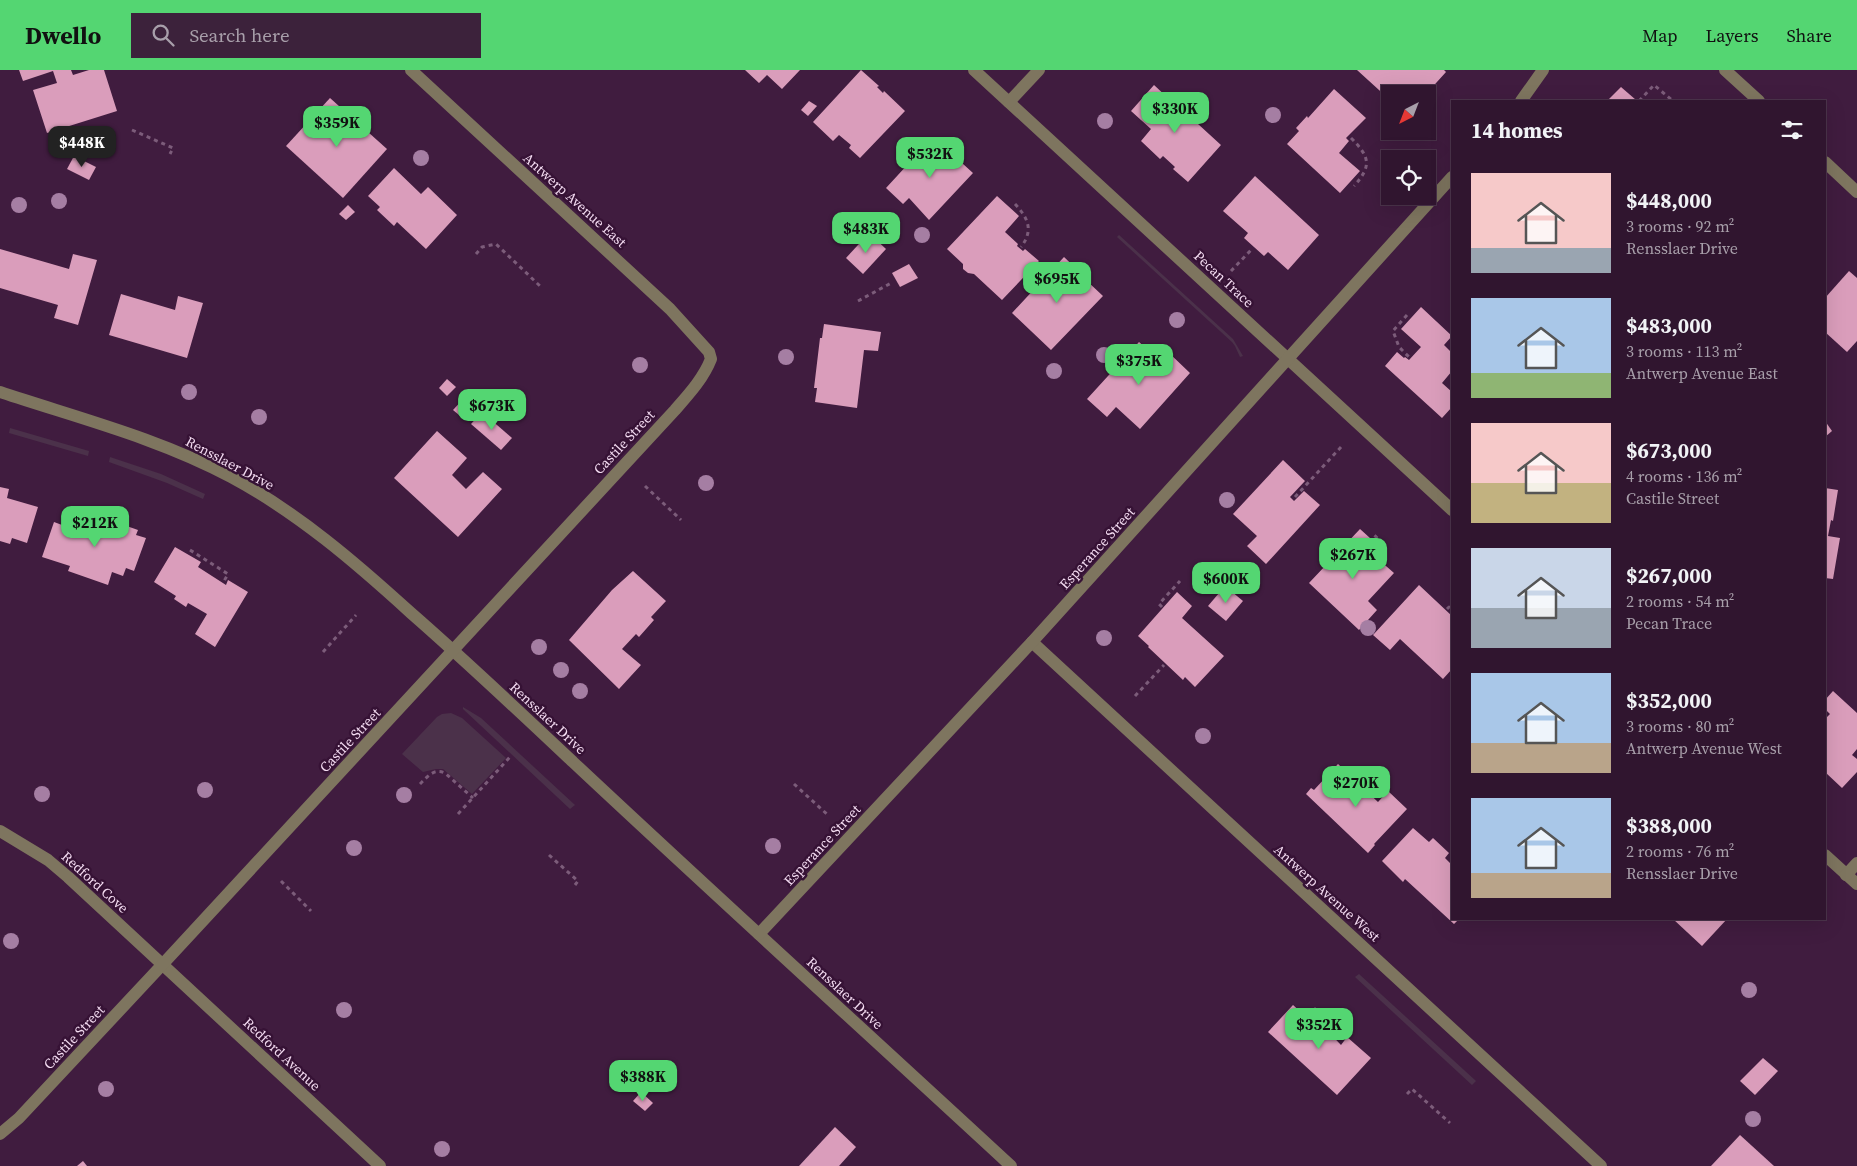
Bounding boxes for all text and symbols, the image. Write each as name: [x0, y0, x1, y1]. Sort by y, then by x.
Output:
search box: [131, 13, 481, 58]
text: Dwello: [25, 19, 101, 52]
icon: search: [149, 21, 177, 49]
text: Search here: [189, 22, 290, 48]
text: Map: [1642, 23, 1677, 48]
text: Layers: [1705, 23, 1758, 48]
text: Share: [1786, 23, 1832, 48]
north arrow: [1381, 85, 1436, 140]
map controls: [1381, 85, 1436, 205]
pin: $330K: [1140, 92, 1210, 134]
text: $330K: [1152, 97, 1198, 119]
pin: $359K: [302, 106, 372, 148]
text: $359K: [314, 111, 360, 133]
text: 14 homes: [1471, 116, 1563, 145]
icon: filters: [1778, 116, 1806, 144]
pin: $448K: [47, 126, 117, 168]
text: $448K: [59, 131, 105, 153]
pin: $532K: [895, 136, 965, 179]
text: $532K: [907, 142, 953, 164]
street label: Antwerp Avenue East: [519, 148, 631, 252]
button: locate: [1381, 150, 1436, 205]
text: $448,000: [1626, 186, 1712, 215]
icon: home: [1511, 193, 1571, 253]
pin: $483K: [831, 212, 901, 254]
text: 3 rooms · 92 m²: [1626, 215, 1734, 237]
text: $483K: [843, 217, 889, 239]
text: Rensslaer Drive: [1626, 237, 1738, 259]
street label: Pecan Trace: [1190, 246, 1258, 312]
pin: $695K: [1022, 262, 1092, 304]
text: $695K: [1034, 267, 1080, 289]
text: $483,000: [1626, 311, 1712, 340]
icon: home: [1511, 318, 1571, 378]
text: 3 rooms · 113 m²: [1626, 340, 1742, 362]
pin: $375K: [1104, 344, 1174, 386]
text: $375K: [1116, 349, 1162, 371]
text: Antwerp Avenue East: [1626, 362, 1778, 384]
pin: $673K: [457, 388, 527, 431]
text: $673K: [469, 394, 515, 416]
street label: Castile Street: [589, 405, 659, 479]
street label: Rensslaer Drive: [182, 431, 278, 495]
text: $673,000: [1626, 436, 1712, 465]
icon: home: [1511, 443, 1571, 503]
text: 4 rooms · 136 m²: [1626, 465, 1742, 487]
text: Castile Street: [1626, 487, 1719, 509]
street label: Esperance Street: [1055, 502, 1140, 593]
pin: $212K: [60, 506, 130, 548]
text: $212K: [72, 511, 118, 533]
pin: $267K: [1318, 538, 1388, 580]
text: $267K: [1330, 543, 1376, 565]
text: $267,000: [1626, 561, 1712, 590]
pin: $600K: [1191, 562, 1261, 604]
text: $600K: [1203, 567, 1249, 589]
icon: home: [1511, 568, 1571, 628]
text: 2 rooms · 54 m²: [1626, 590, 1734, 612]
text: Pecan Trace: [1626, 612, 1712, 634]
street label: Rensslaer Drive: [505, 677, 591, 759]
text: $352,000: [1626, 686, 1712, 715]
icon: home: [1511, 693, 1571, 753]
street label: Castile Street: [315, 703, 385, 777]
text: 3 rooms · 80 m²: [1626, 715, 1734, 737]
text: Antwerp Avenue West: [1626, 737, 1782, 759]
pin: $270K: [1321, 766, 1391, 808]
text: $270K: [1333, 771, 1379, 793]
street label: Esperance Street: [779, 800, 865, 890]
text: $388,000: [1626, 811, 1712, 840]
icon: home: [1511, 818, 1571, 878]
street label: Antwerp Avenue West: [1270, 840, 1385, 946]
text: 2 rooms · 76 m²: [1626, 840, 1734, 862]
street label: Redford Cove: [57, 846, 133, 918]
text: Rensslaer Drive: [1626, 862, 1738, 884]
street label: Rensslaer Drive: [802, 952, 888, 1034]
street label: Castile Street: [39, 1000, 109, 1074]
pin: $352K: [1284, 1008, 1354, 1050]
street label: Redford Avenue: [239, 1013, 325, 1095]
text: $352K: [1296, 1013, 1342, 1035]
pin: $388K: [608, 1060, 678, 1102]
text: $388K: [620, 1065, 666, 1087]

